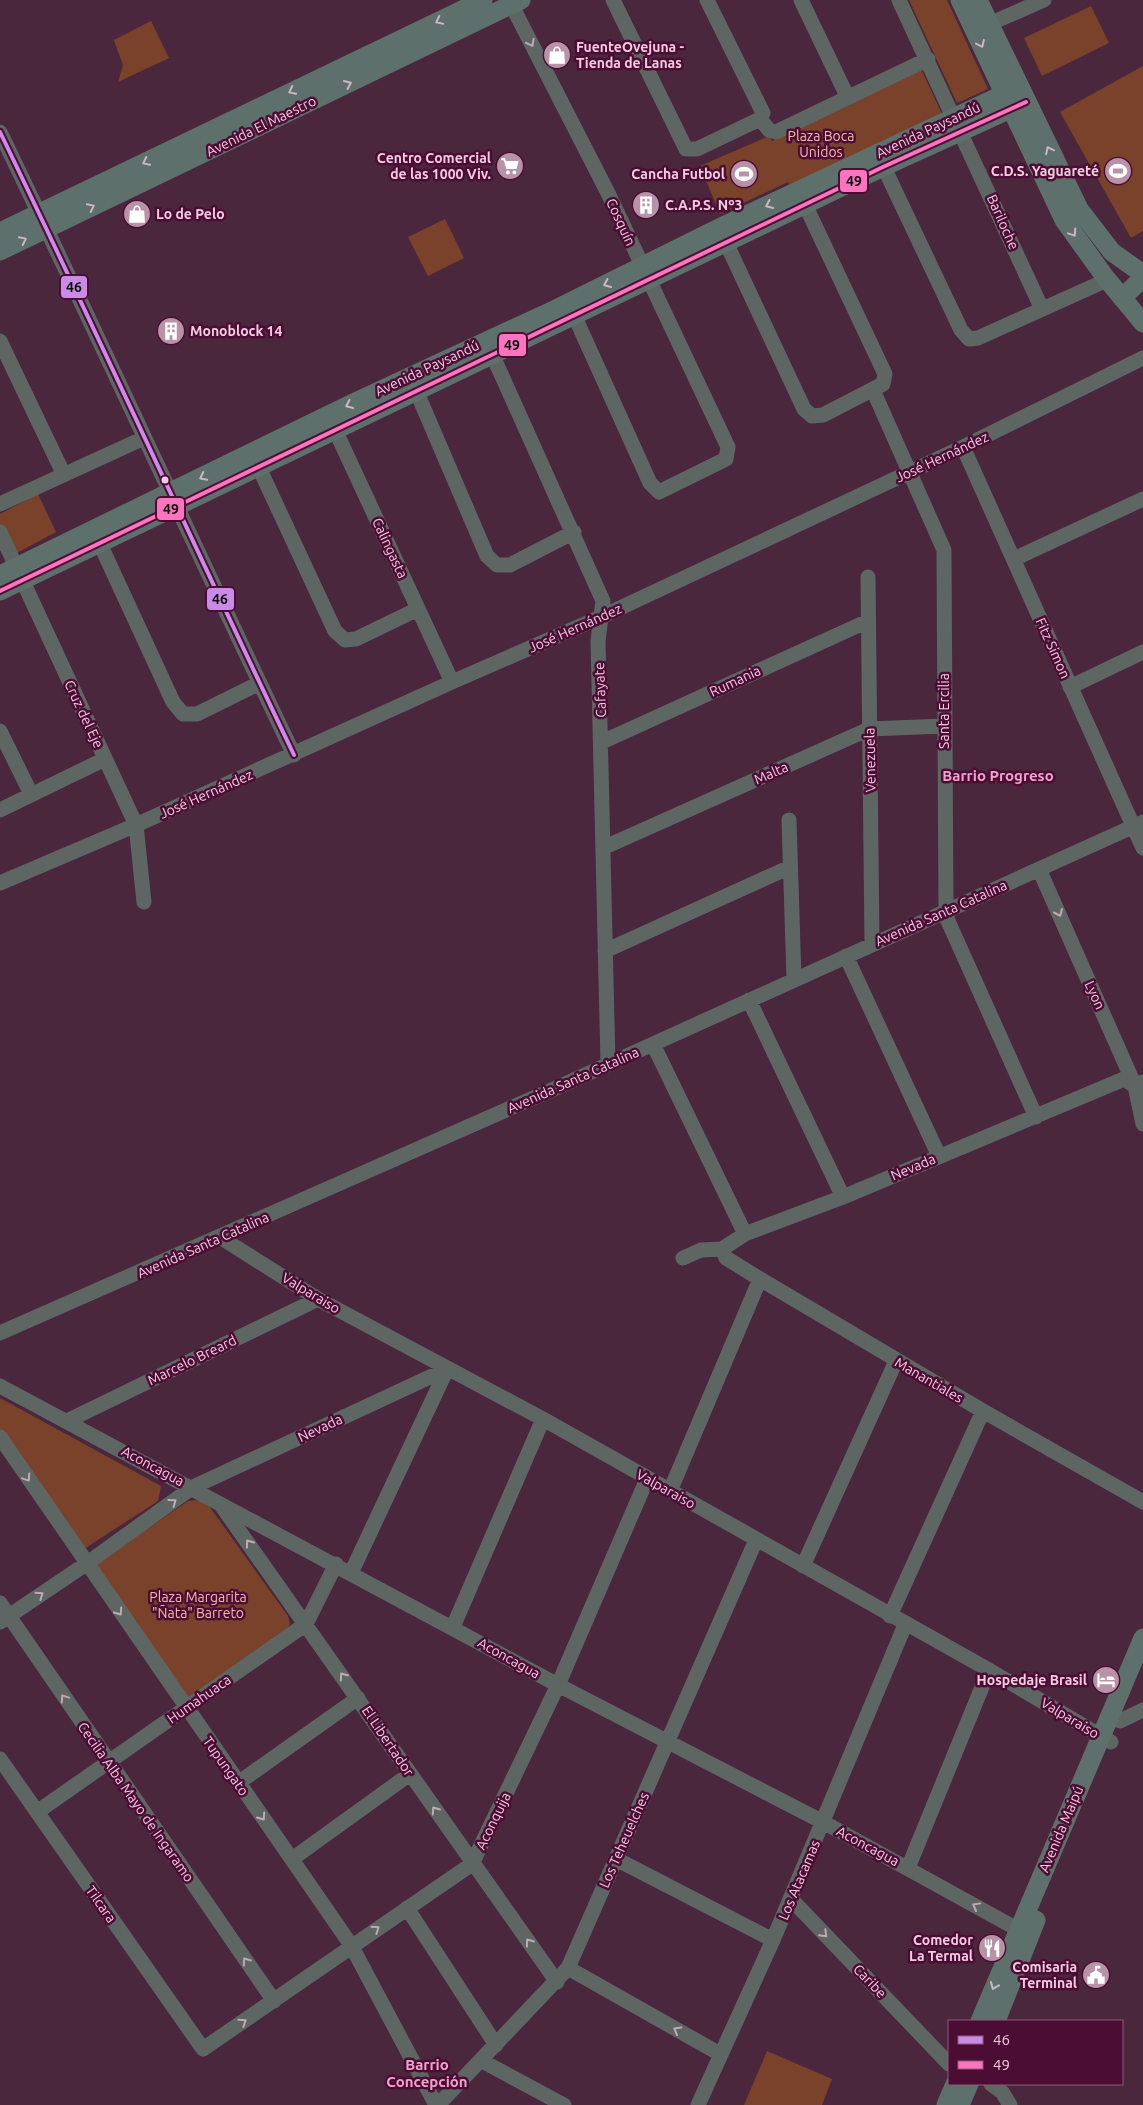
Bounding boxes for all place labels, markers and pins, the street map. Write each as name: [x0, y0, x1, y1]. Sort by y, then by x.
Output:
place label: FuenteOvejuna - Tienda de Lanas: [576, 39, 685, 71]
shop icon: FuenteOvejuna - Tienda de Lanas: [542, 40, 572, 70]
place label: Centro Comercial de las 1000 Viv.: [377, 150, 491, 182]
supermarket icon: Centro Comercial de las 1000 Viv.: [495, 151, 525, 181]
sports icon: C.D.S. Yaguareté: [1103, 156, 1133, 186]
sports icon: Cancha Futbol: [729, 159, 759, 189]
place label: C.D.S. Yaguareté: [991, 163, 1099, 179]
place label: Cancha Futbol: [631, 166, 725, 182]
building icon: C.A.P.S. Nº3: [631, 190, 661, 220]
place label: C.A.P.S. Nº3: [665, 197, 742, 213]
shop icon: Lo de Pelo: [122, 199, 152, 229]
place label: Lo de Pelo: [156, 206, 225, 222]
building icon: Monoblock 14: [156, 316, 186, 346]
place label: Monoblock 14: [190, 323, 283, 339]
unlabelled marker: [160, 475, 170, 485]
hotel icon: Hospedaje Brasil: [1091, 1665, 1121, 1695]
place label: Hospedaje Brasil: [977, 1672, 1087, 1688]
place label: Comedor La Termal: [909, 1932, 973, 1964]
restaurant icon: Comedor La Termal: [977, 1933, 1007, 1963]
place label: Comisaria Terminal: [1012, 1959, 1077, 1991]
public building icon: Comisaria Terminal: [1081, 1960, 1111, 1990]

